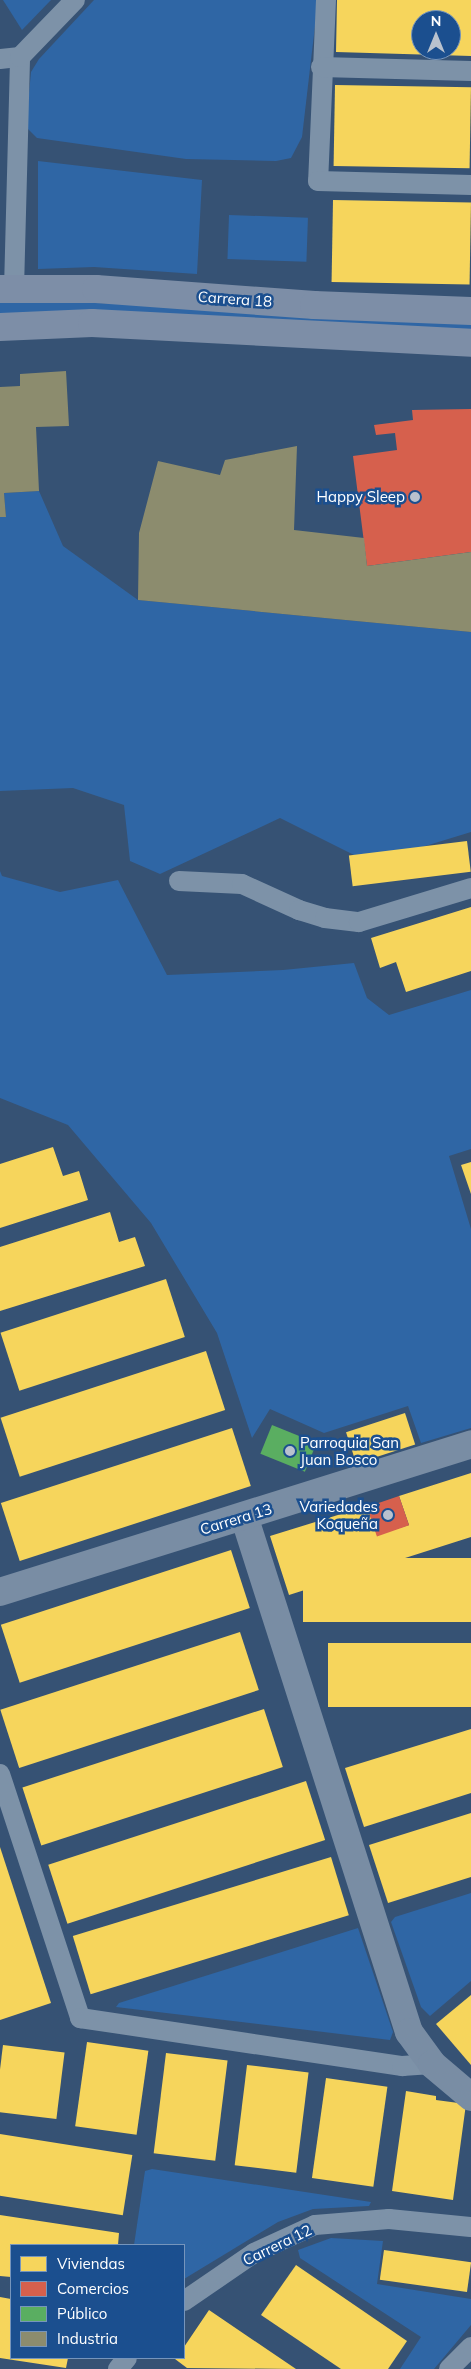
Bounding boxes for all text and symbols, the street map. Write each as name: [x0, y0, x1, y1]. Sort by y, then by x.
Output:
north arrow: [411, 10, 461, 60]
text: N: [431, 12, 441, 30]
street label: Carrera 18: [197, 287, 273, 311]
place label: Happy Sleep: [317, 488, 405, 506]
marker: Happy Sleep: [409, 491, 421, 503]
place label: Parroquia San Juan Bosco: [300, 1433, 399, 1468]
marker: Parroquia San Juan Bosco: [284, 1445, 296, 1457]
place label: Variedades Koqueña: [300, 1497, 378, 1532]
street label: Carrera 13: [198, 1500, 274, 1538]
marker: Variedades Koqueña: [382, 1509, 394, 1521]
street label: Carrera 12: [240, 2221, 314, 2269]
legend: [10, 2244, 185, 2359]
text: Viviendas: [57, 2254, 125, 2273]
text: Comercios: [57, 2279, 129, 2298]
text: Público: [57, 2304, 107, 2323]
text: Industria: [57, 2329, 118, 2348]

